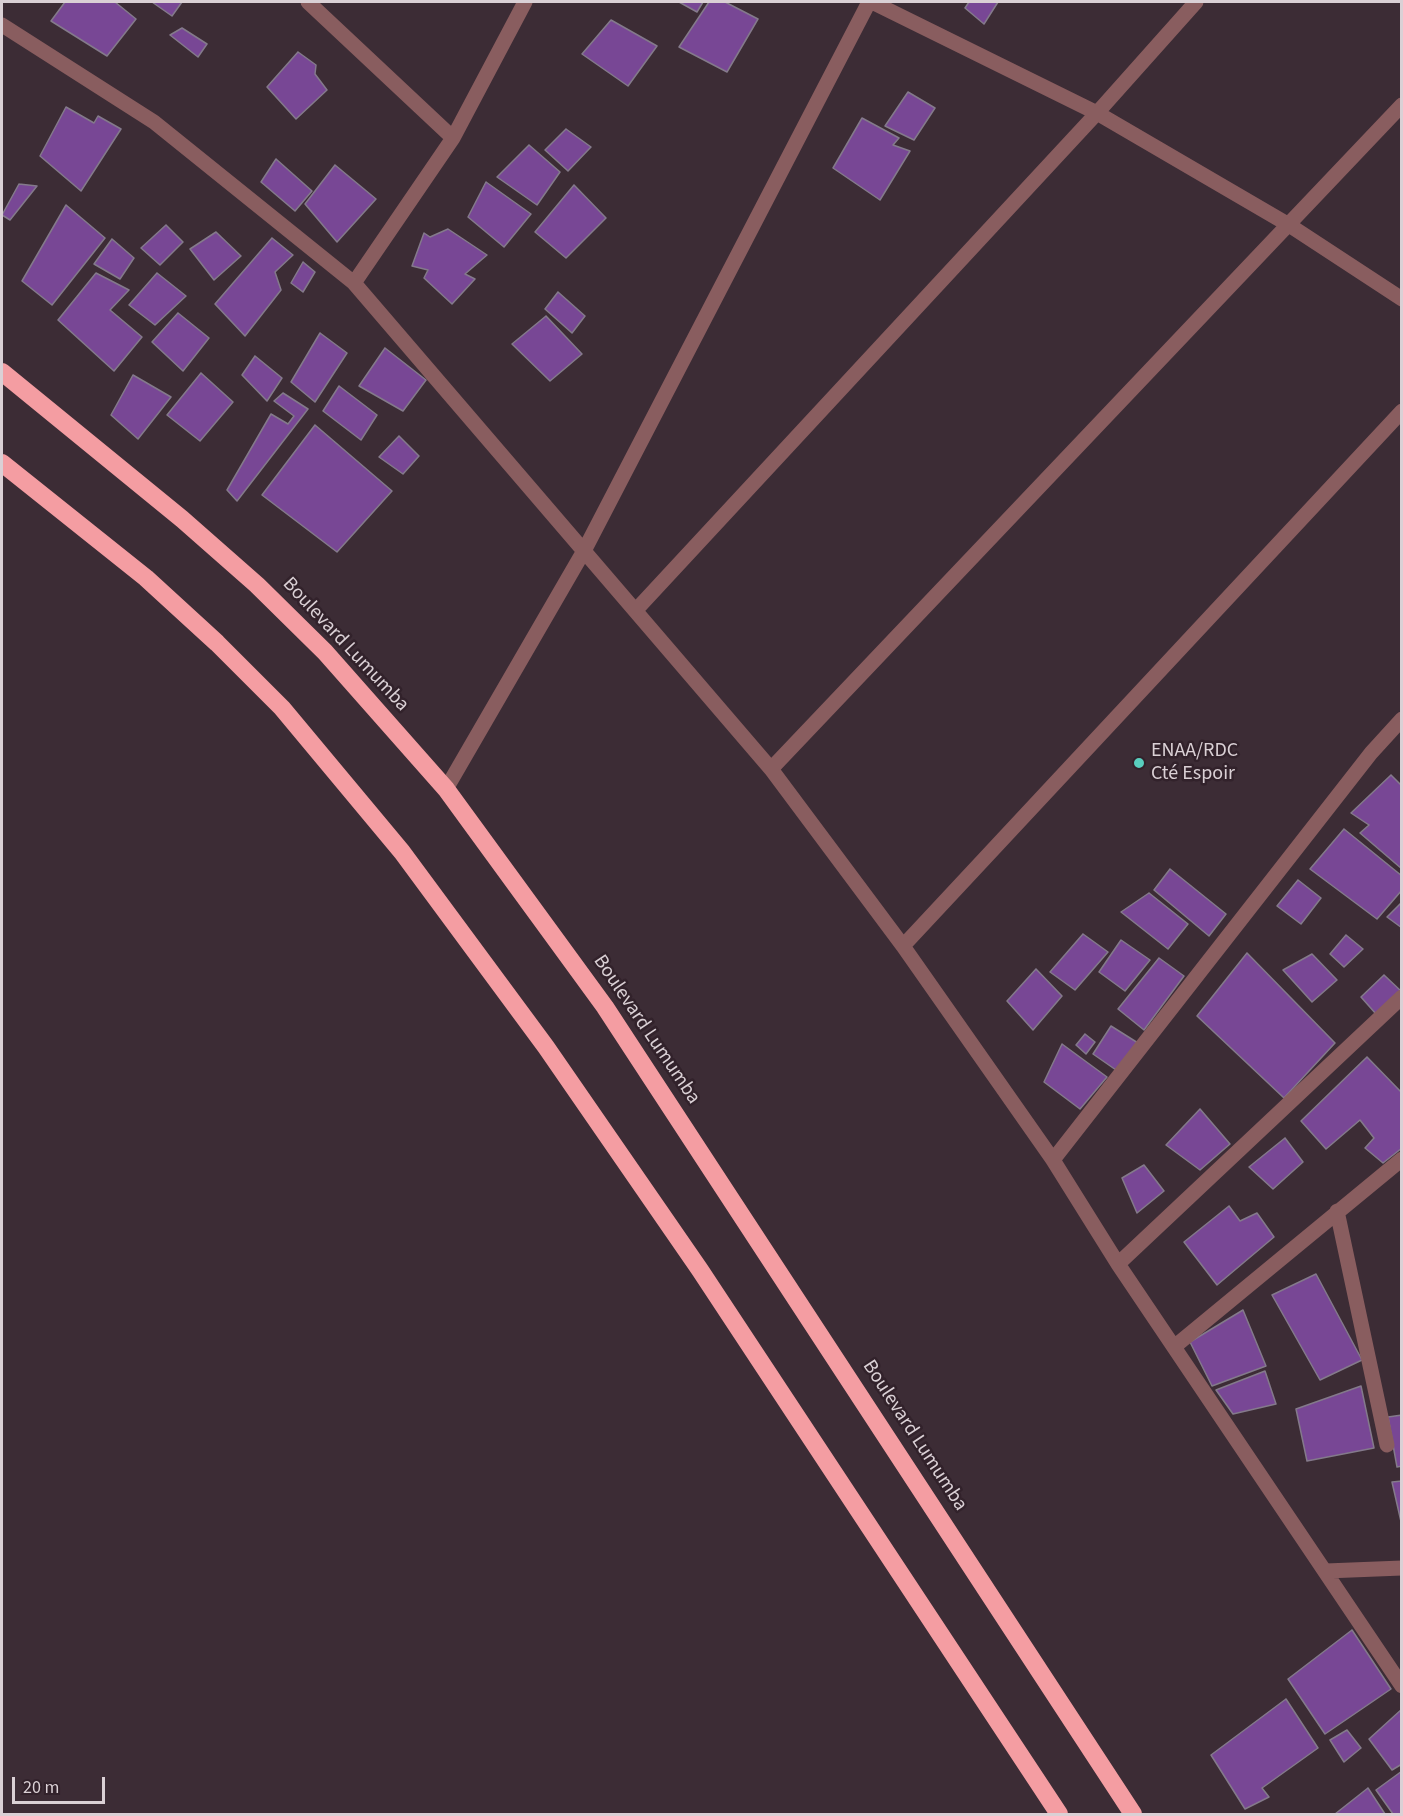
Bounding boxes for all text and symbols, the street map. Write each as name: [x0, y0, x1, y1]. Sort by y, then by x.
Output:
street label: Boulevard Lumumba: [277, 573, 413, 717]
place label: ENAA/RDC Cté Espoir: [1151, 740, 1238, 787]
marker: ENAA/RDC Cté Espoir: [1132, 756, 1146, 770]
street label: Boulevard Lumumba: [587, 951, 705, 1109]
street label: Boulevard Lumumba: [856, 1356, 972, 1516]
scale bar: [15, 1765, 108, 1803]
text: 20 m: [23, 1775, 59, 1800]

